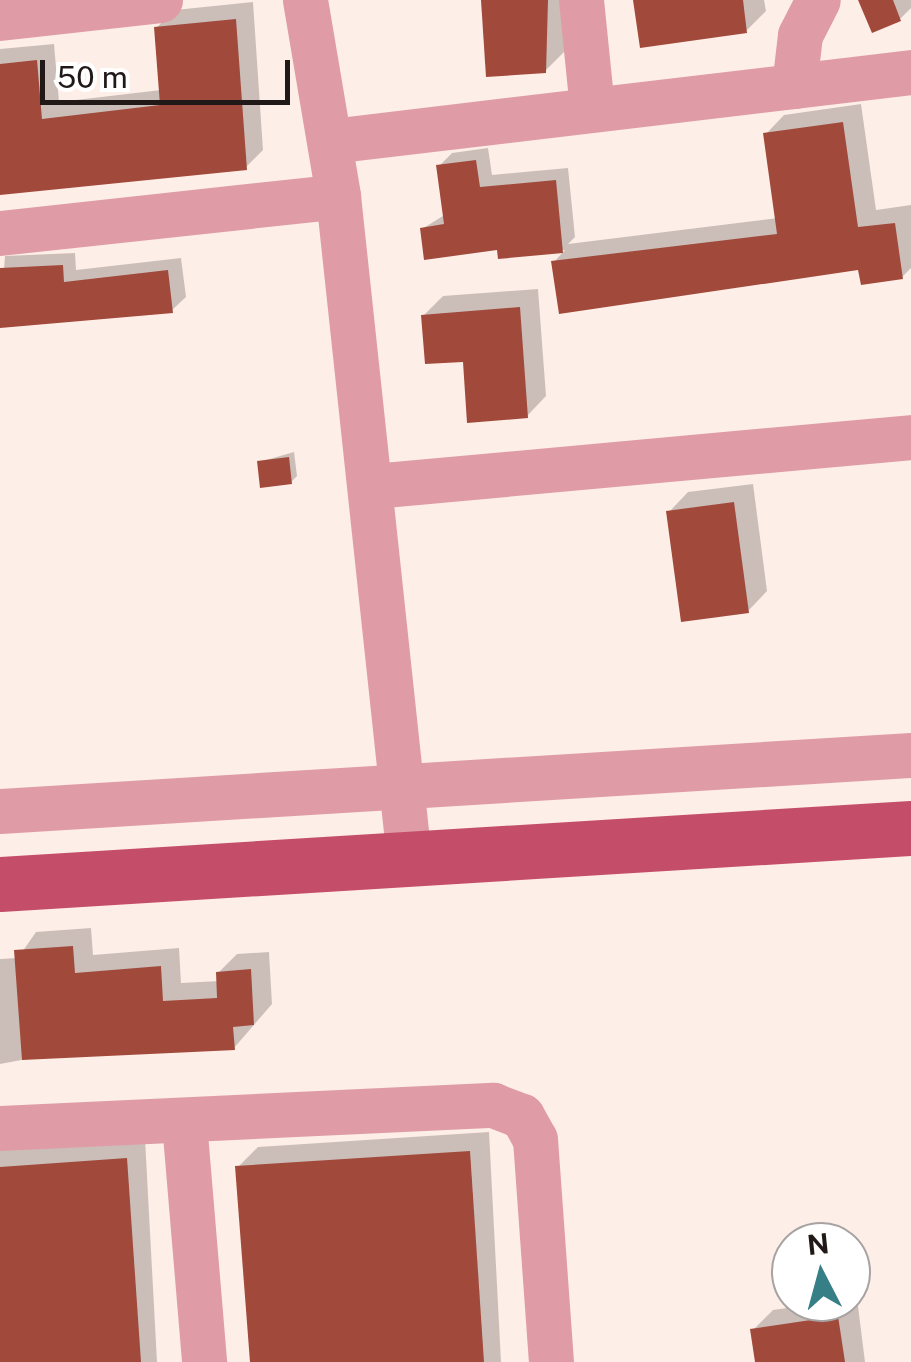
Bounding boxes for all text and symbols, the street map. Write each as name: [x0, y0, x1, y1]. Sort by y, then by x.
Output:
scale bar: [45, 40, 295, 102]
text: 50 m: [57, 59, 128, 95]
north arrow: [771, 1222, 871, 1322]
text: N: [805, 1226, 831, 1261]

